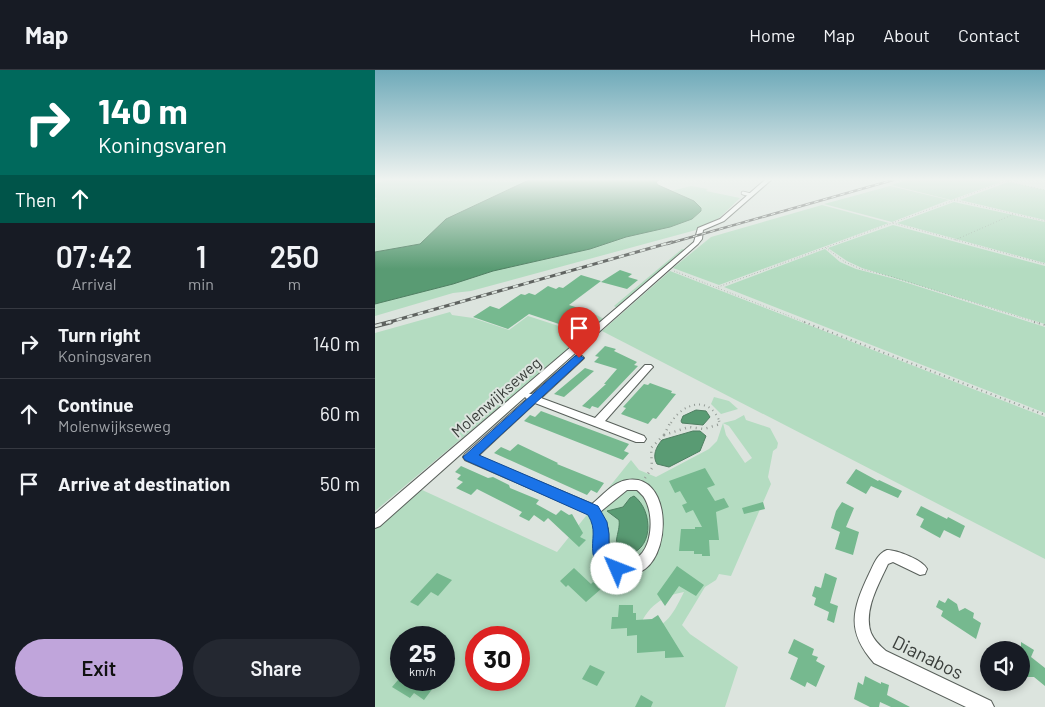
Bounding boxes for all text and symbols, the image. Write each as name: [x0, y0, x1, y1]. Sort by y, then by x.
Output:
text: Map: [25, 20, 68, 49]
text: Home: [749, 24, 795, 46]
text: Map: [823, 24, 855, 46]
text: About: [883, 24, 930, 46]
text: Contact: [958, 24, 1020, 46]
text: 140 m: [98, 89, 188, 131]
icon: right: [15, 90, 80, 155]
text: Koningsvaren: [98, 131, 227, 157]
icon: ahead: [66, 185, 94, 213]
text: Then: [15, 188, 56, 211]
text: 07:42: [56, 238, 132, 274]
text: 1: [196, 238, 206, 274]
text: 250: [270, 238, 319, 274]
text: Arrival: [72, 274, 116, 293]
text: min: [188, 274, 214, 293]
text: m: [288, 274, 301, 293]
pin: [558, 307, 600, 358]
icon: arrive: [565, 314, 593, 342]
text: Turn right: [58, 323, 140, 346]
icon: right: [15, 330, 43, 358]
text: 140 m: [313, 332, 360, 355]
text: Koningsvaren: [58, 346, 152, 365]
street label: Molenwijkseweg: [447, 352, 544, 441]
text: Continue: [58, 393, 134, 416]
icon: ahead: [15, 400, 43, 428]
text: 60 m: [320, 402, 360, 425]
text: Molenwijkseweg: [58, 416, 171, 435]
icon: arrive: [15, 470, 43, 498]
text: Arrive at destination: [58, 472, 230, 495]
text: 50 m: [320, 472, 360, 495]
position arrow: [590, 542, 642, 594]
speed limit sign: 30: [465, 626, 530, 691]
street label: Dianabos: [889, 630, 967, 684]
text: 25: [409, 637, 436, 667]
button: Exit: [15, 639, 183, 697]
button: Share: [193, 639, 360, 697]
map controls: [980, 641, 1030, 691]
button: sound: [980, 641, 1030, 691]
text: km/h: [409, 664, 436, 678]

